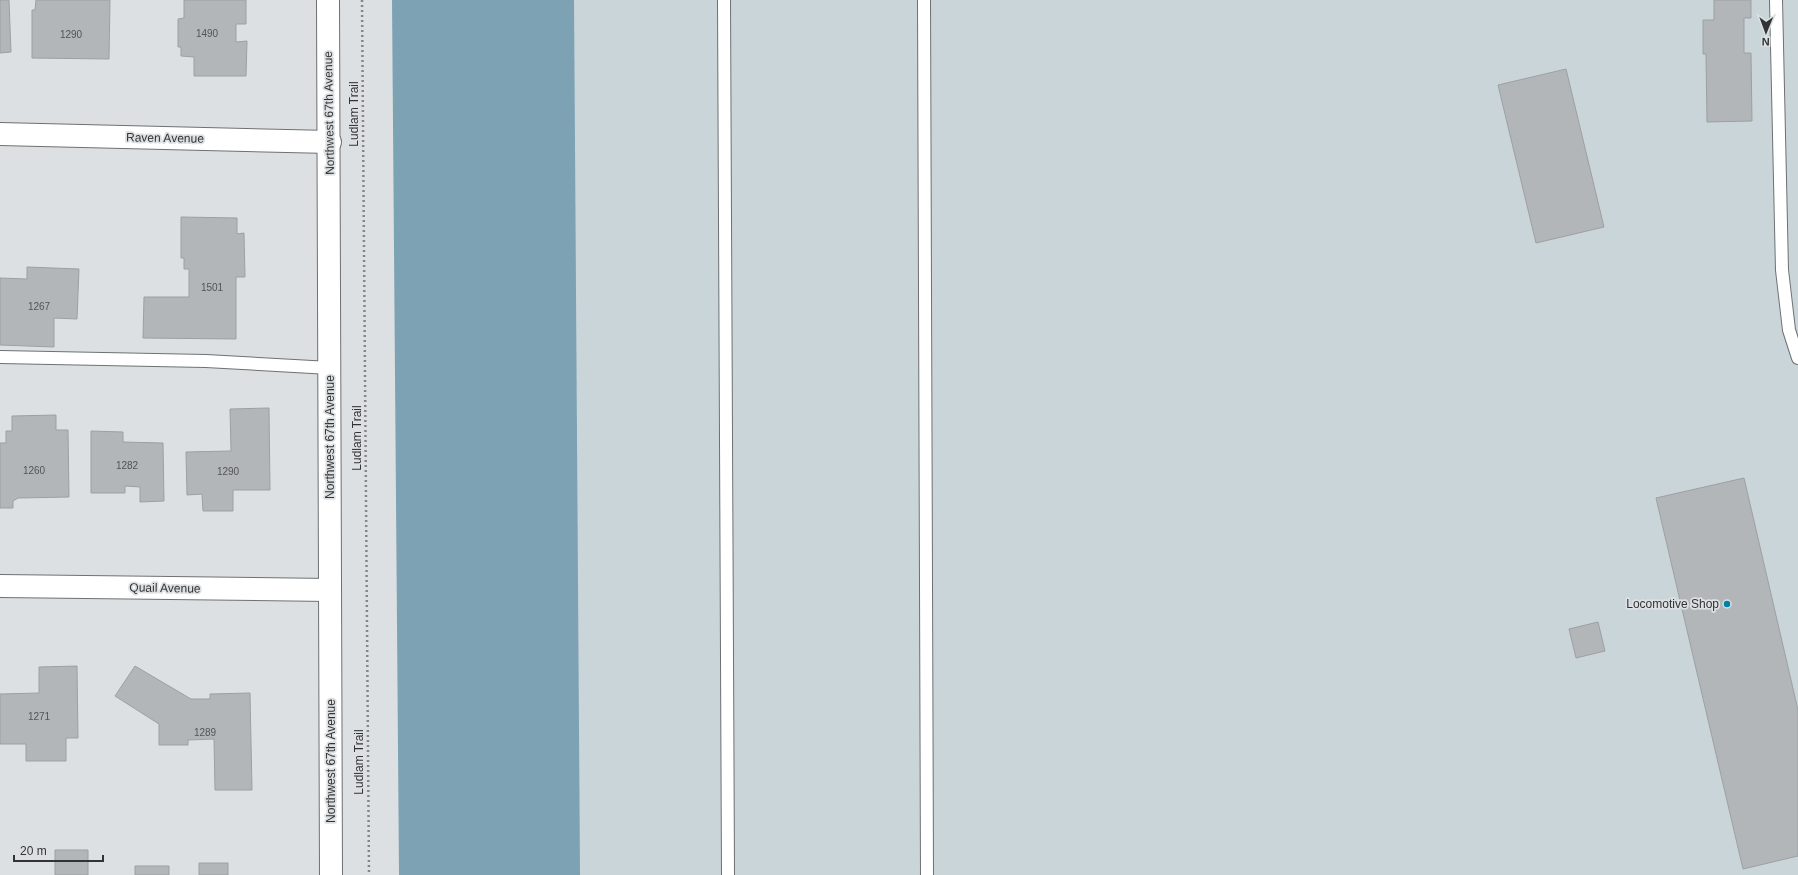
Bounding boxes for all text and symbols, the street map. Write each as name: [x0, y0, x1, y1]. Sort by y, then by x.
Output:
north arrow: [1746, 12, 1786, 52]
house number: 1490: [196, 28, 219, 39]
house number: 1290: [60, 29, 83, 40]
text: N: [1762, 36, 1770, 48]
street label: Northwest 67th Avenue: [321, 51, 337, 175]
street label: Ludlam Trail: [347, 81, 361, 147]
street label: Raven Avenue: [126, 130, 204, 146]
house number: 1501: [201, 282, 224, 293]
house number: 1267: [28, 301, 51, 312]
street label: Northwest 67th Avenue: [323, 375, 337, 499]
street label: Ludlam Trail: [350, 405, 364, 471]
house number: 1282: [116, 460, 139, 471]
house number: 1260: [23, 465, 46, 476]
house number: 1290: [217, 466, 240, 477]
street label: Quail Avenue: [129, 580, 201, 596]
place label: Locomotive Shop: [1626, 597, 1719, 611]
marker: Locomotive Shop: [1722, 599, 1732, 609]
street label: Northwest 67th Avenue: [324, 699, 338, 823]
house number: 1271: [28, 711, 51, 722]
house number: 1289: [194, 727, 217, 738]
street label: Ludlam Trail: [352, 729, 366, 795]
scale bar: [14, 837, 103, 863]
text: 20 m: [20, 844, 47, 858]

